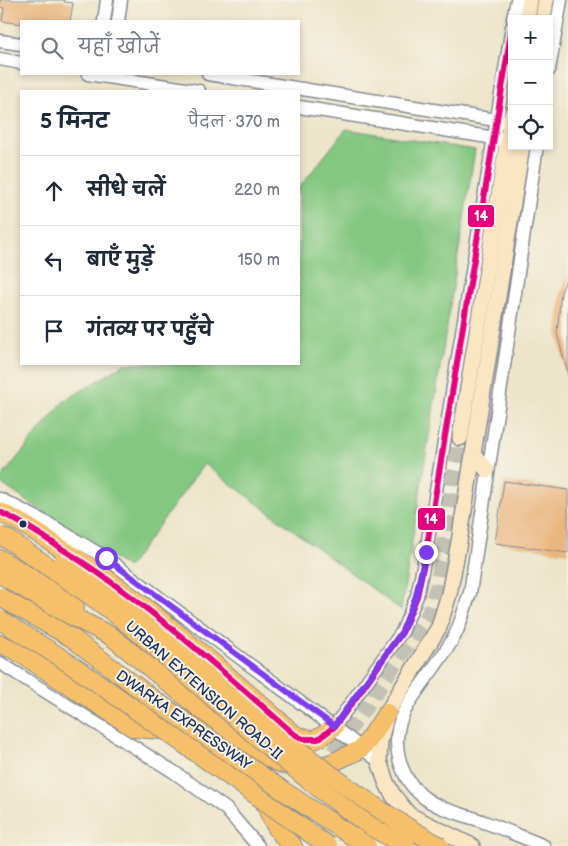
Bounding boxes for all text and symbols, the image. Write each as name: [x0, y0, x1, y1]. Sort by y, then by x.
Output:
map controls: [508, 15, 553, 150]
button: +: [508, 15, 553, 60]
search box: [20, 20, 300, 75]
icon: search: [38, 34, 66, 62]
text: यहाँ खोजें: [78, 36, 160, 59]
button: −: [508, 60, 553, 105]
button: locate: [508, 105, 553, 150]
text: 5 मिनट: [40, 109, 109, 134]
text: पैदल · 370 m: [188, 113, 280, 132]
icon: ahead: [40, 177, 68, 205]
text: सीधे चलें: [87, 179, 165, 202]
text: 220 m: [234, 181, 280, 200]
line badge: 14: [467, 204, 495, 228]
text: 14: [474, 208, 489, 225]
icon: left: [40, 247, 68, 275]
text: बाएँ मुड़ें: [87, 249, 154, 272]
text: 150 m: [238, 251, 280, 270]
icon: arrive: [40, 317, 68, 345]
text: गंतव्य पर पहुँचे: [87, 319, 213, 342]
line badge: 14: [417, 507, 446, 531]
text: 14: [424, 511, 439, 528]
unlabelled marker: [18, 519, 28, 529]
route end: [415, 541, 438, 564]
route start: [95, 547, 118, 570]
street label: URBAN EXTENSION ROAD-II: [121, 617, 286, 764]
street label: DWARKA EXPRESSWAY: [112, 666, 255, 775]

